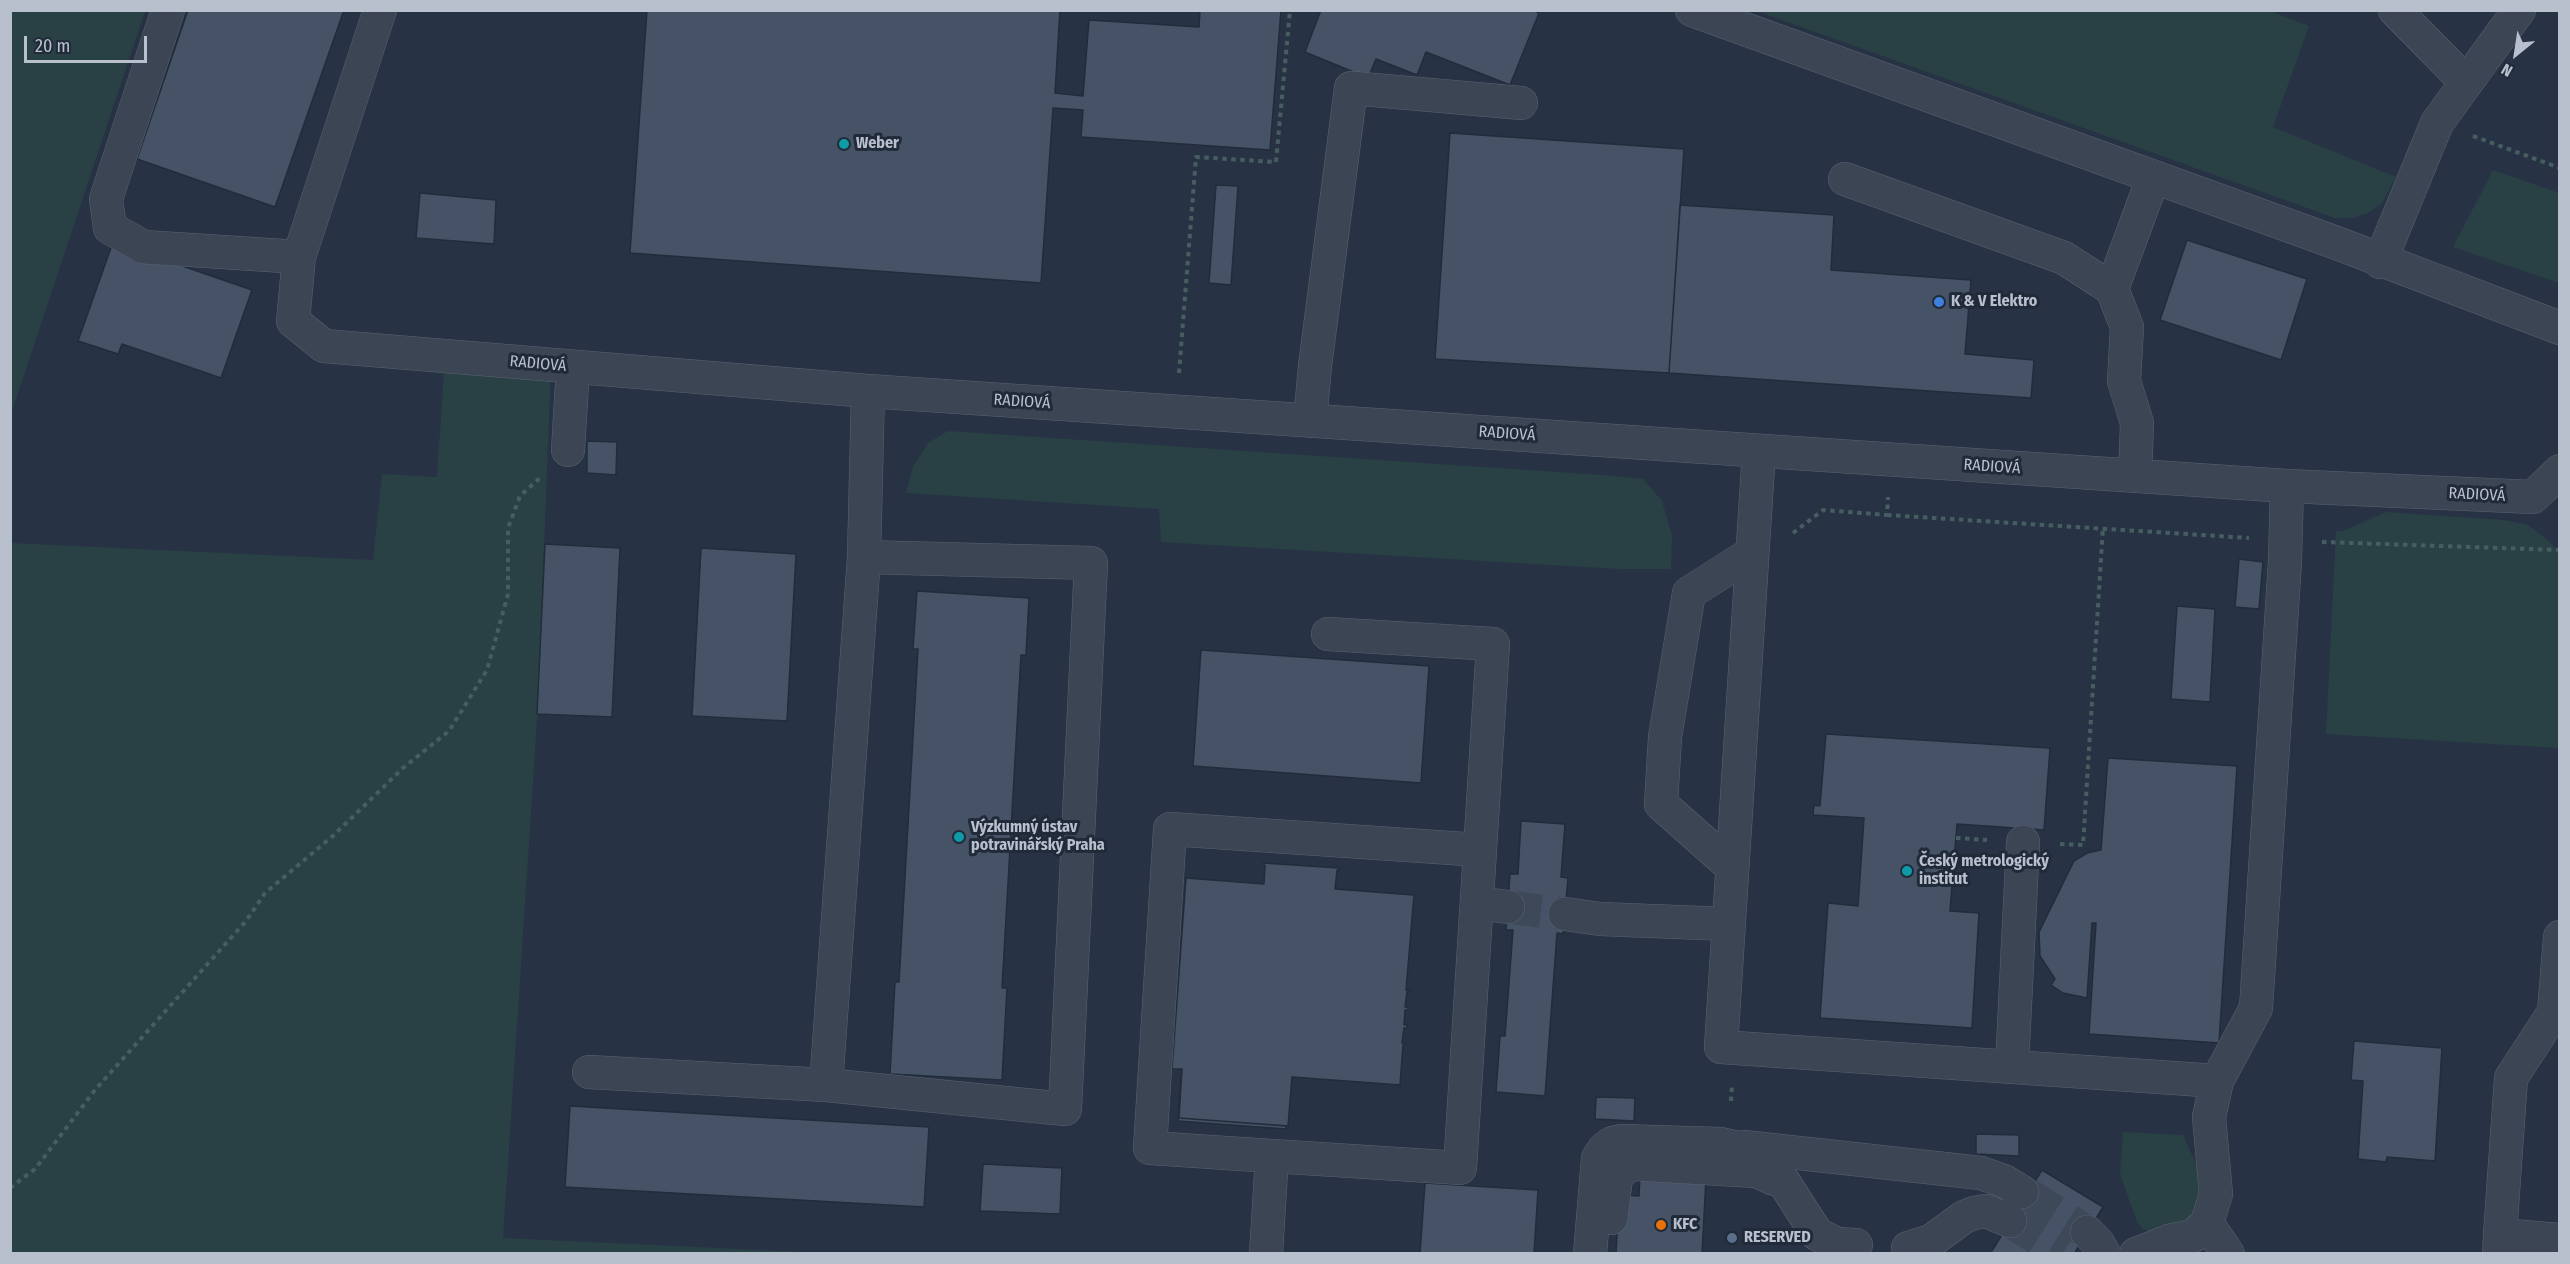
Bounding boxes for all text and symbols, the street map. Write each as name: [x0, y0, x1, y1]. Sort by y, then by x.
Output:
scale bar: [27, 24, 150, 62]
north arrow: [2486, 24, 2546, 84]
text: 20 m: [35, 35, 70, 57]
text: N: [2498, 59, 2516, 81]
place label: Weber: [856, 134, 899, 154]
marker: Weber: [837, 137, 851, 151]
place label: K & V Elektro: [1951, 292, 2037, 312]
marker: K & V Elektro: [1932, 295, 1946, 309]
street label: RADIOVÁ: [509, 352, 567, 376]
street label: RADIOVÁ: [993, 390, 1051, 414]
street label: RADIOVÁ: [1478, 422, 1536, 446]
street label: RADIOVÁ: [1963, 455, 2021, 479]
street label: RADIOVÁ: [2448, 484, 2506, 506]
place label: Výzkumný ústav potravinářský Praha: [971, 818, 1105, 856]
marker: Výzkumný ústav potravinářský Praha: [952, 830, 966, 844]
place label: Český metrologický institut: [1919, 852, 2049, 890]
marker: Český metrologický institut: [1900, 864, 1914, 878]
place label: KFC: [1673, 1215, 1697, 1235]
marker: KFC: [1654, 1218, 1668, 1232]
place label: RESERVED: [1744, 1228, 1811, 1248]
marker: RESERVED: [1725, 1231, 1739, 1245]

